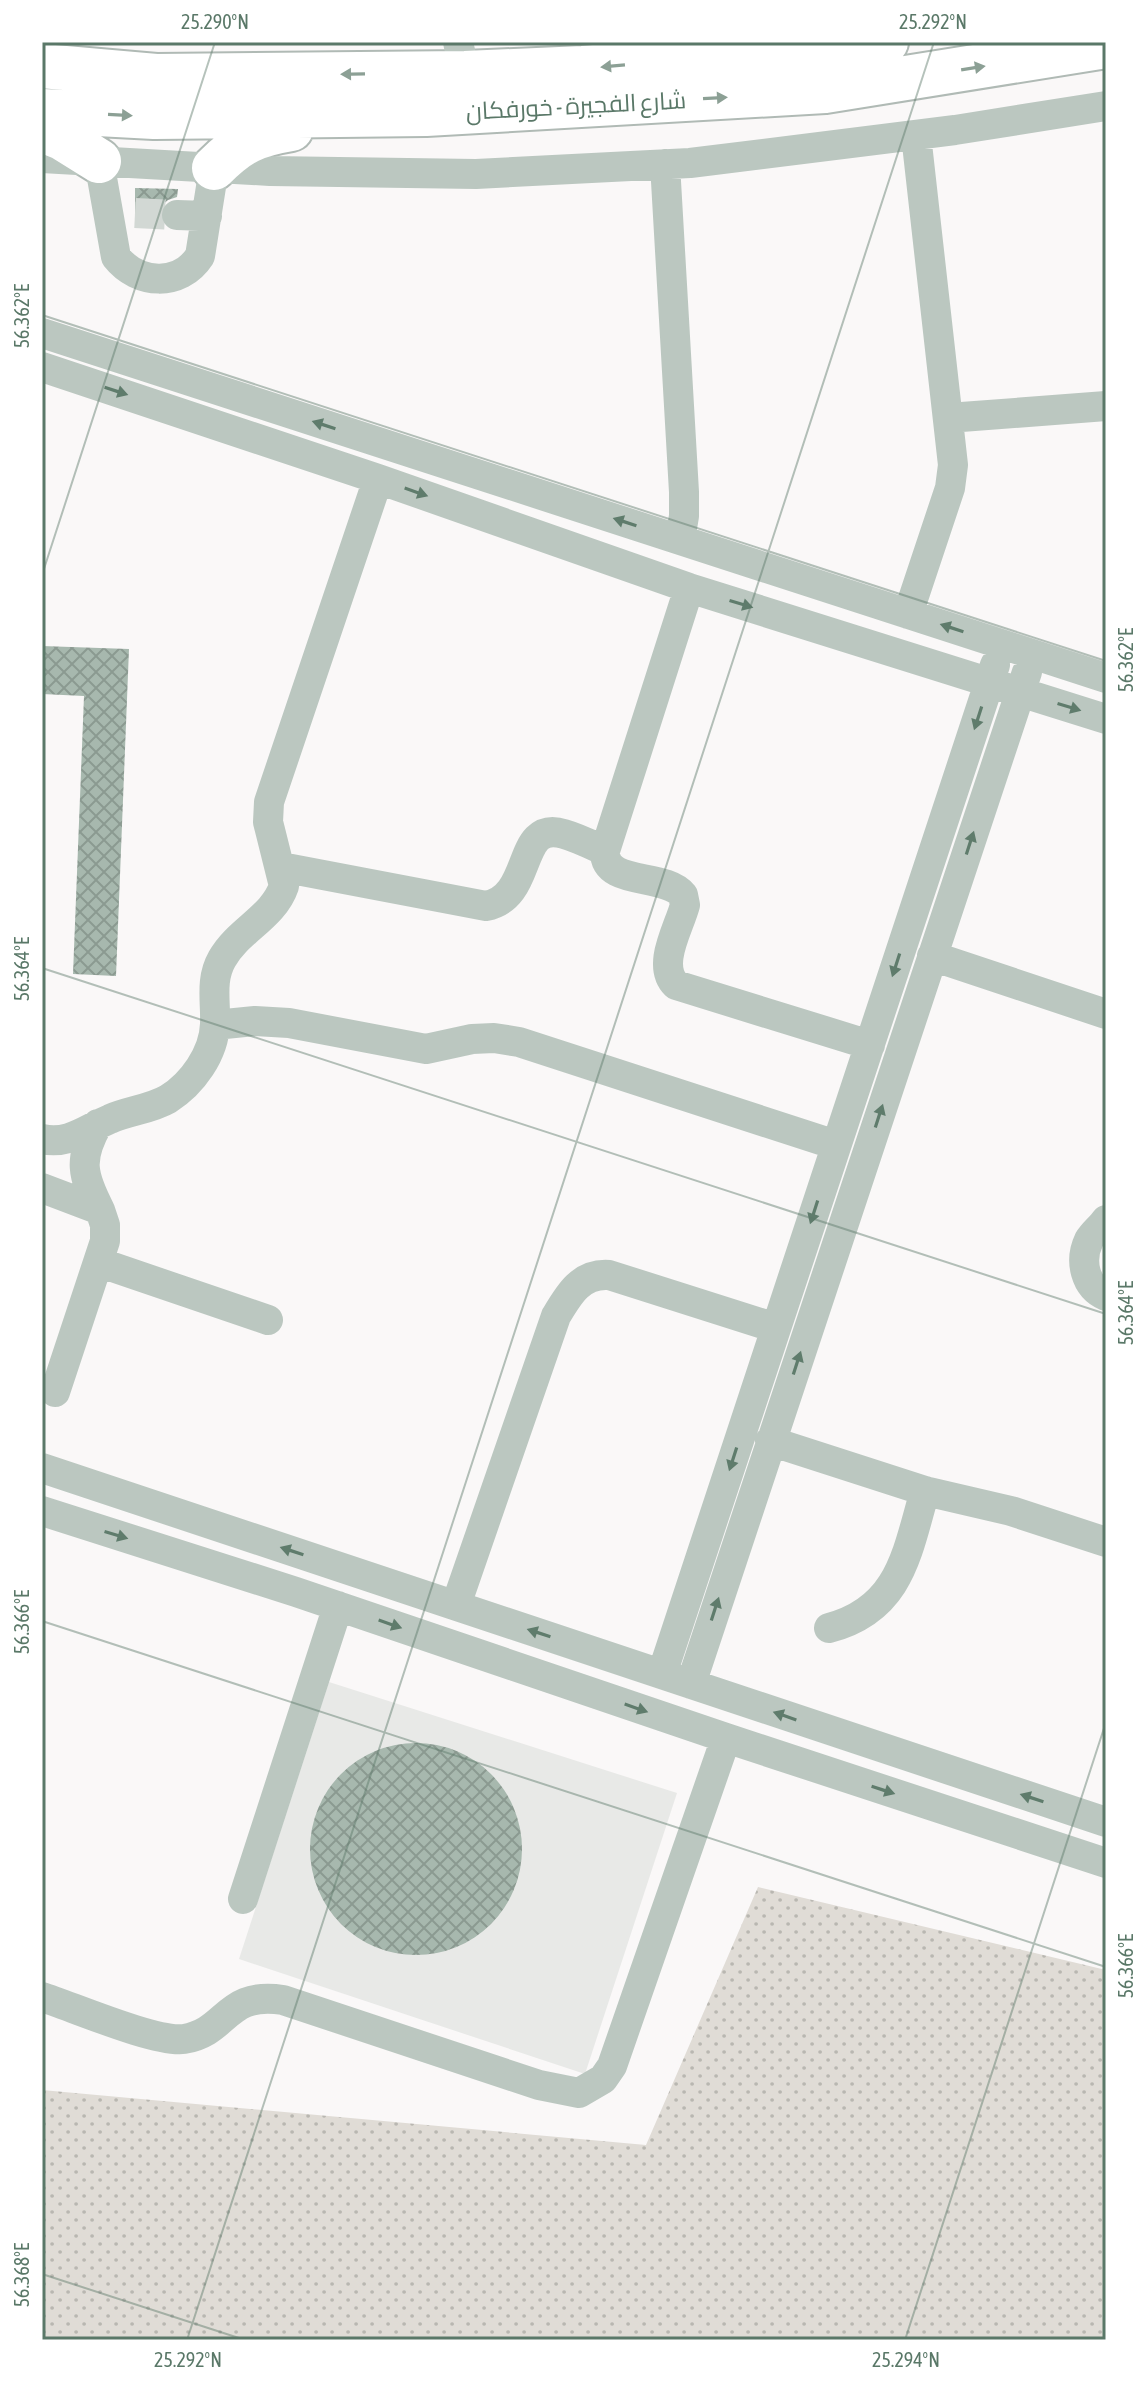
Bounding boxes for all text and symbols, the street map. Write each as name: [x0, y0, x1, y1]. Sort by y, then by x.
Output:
text: 25.290°N: [181, 10, 249, 33]
text: 25.292°N: [899, 10, 967, 33]
one-way arrow: [600, 60, 625, 73]
one-way arrow: [961, 61, 986, 74]
one-way arrow: [340, 68, 365, 80]
street label: شارع الفجيرة - خورفكان: [465, 86, 687, 128]
one-way arrow: [703, 91, 728, 104]
one-way arrow: [108, 109, 133, 122]
text: 56.362°E: [10, 283, 33, 348]
one-way arrow: [104, 386, 128, 398]
one-way arrow: [312, 418, 336, 430]
one-way arrow: [404, 486, 428, 498]
one-way arrow: [612, 515, 636, 528]
one-way arrow: [729, 598, 753, 611]
one-way arrow: [940, 621, 964, 634]
text: 56.362°E: [1114, 627, 1137, 692]
one-way arrow: [1057, 701, 1081, 714]
one-way arrow: [971, 707, 983, 731]
one-way arrow: [964, 830, 976, 854]
text: 56.364°E: [10, 936, 33, 1001]
one-way arrow: [890, 953, 902, 977]
one-way arrow: [873, 1104, 885, 1128]
one-way arrow: [808, 1200, 820, 1224]
text: 56.364°E: [1114, 1280, 1137, 1345]
one-way arrow: [791, 1350, 803, 1374]
one-way arrow: [727, 1447, 739, 1471]
one-way arrow: [105, 1529, 129, 1542]
one-way arrow: [279, 1545, 303, 1557]
text: 56.366°E: [10, 1589, 33, 1654]
one-way arrow: [709, 1597, 721, 1621]
one-way arrow: [378, 1618, 402, 1630]
one-way arrow: [526, 1626, 550, 1639]
one-way arrow: [625, 1702, 649, 1714]
one-way arrow: [773, 1710, 797, 1722]
one-way arrow: [871, 1784, 895, 1796]
one-way arrow: [1020, 1791, 1044, 1803]
text: 56.366°E: [1114, 1933, 1137, 1998]
text: 56.368°E: [10, 2242, 33, 2307]
text: 25.292°N: [154, 2348, 222, 2371]
text: 25.294°N: [872, 2348, 940, 2371]

